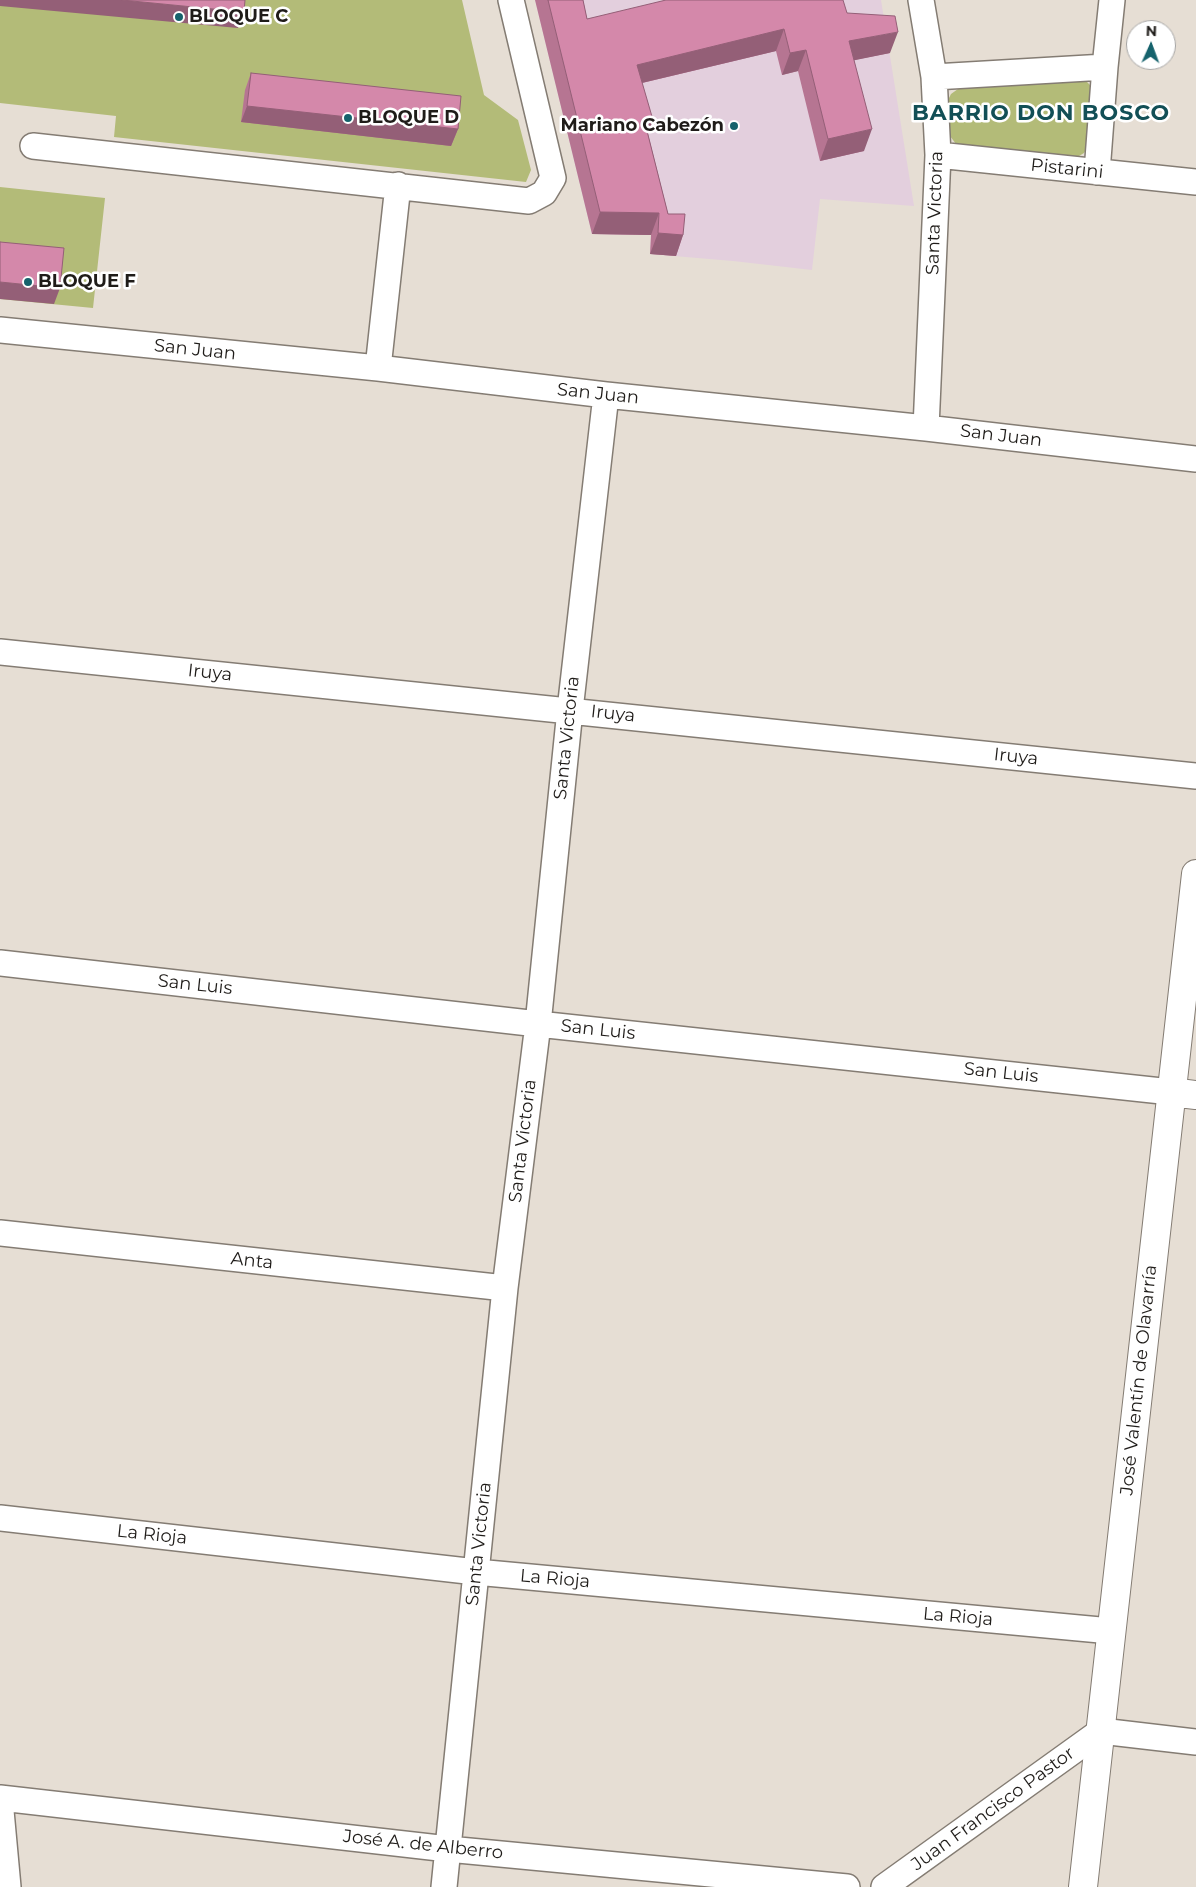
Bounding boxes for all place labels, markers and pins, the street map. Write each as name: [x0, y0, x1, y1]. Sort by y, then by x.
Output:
place label: BLOQUE C: [189, 6, 288, 28]
marker: BLOQUE C: [173, 11, 185, 23]
place label: BLOQUE D: [358, 107, 459, 129]
marker: BLOQUE D: [342, 112, 354, 124]
place label: Mariano Cabezón: [560, 115, 724, 137]
marker: Mariano Cabezón: [728, 120, 740, 132]
place label: BLOQUE F: [38, 271, 136, 293]
marker: BLOQUE F: [22, 276, 34, 288]

